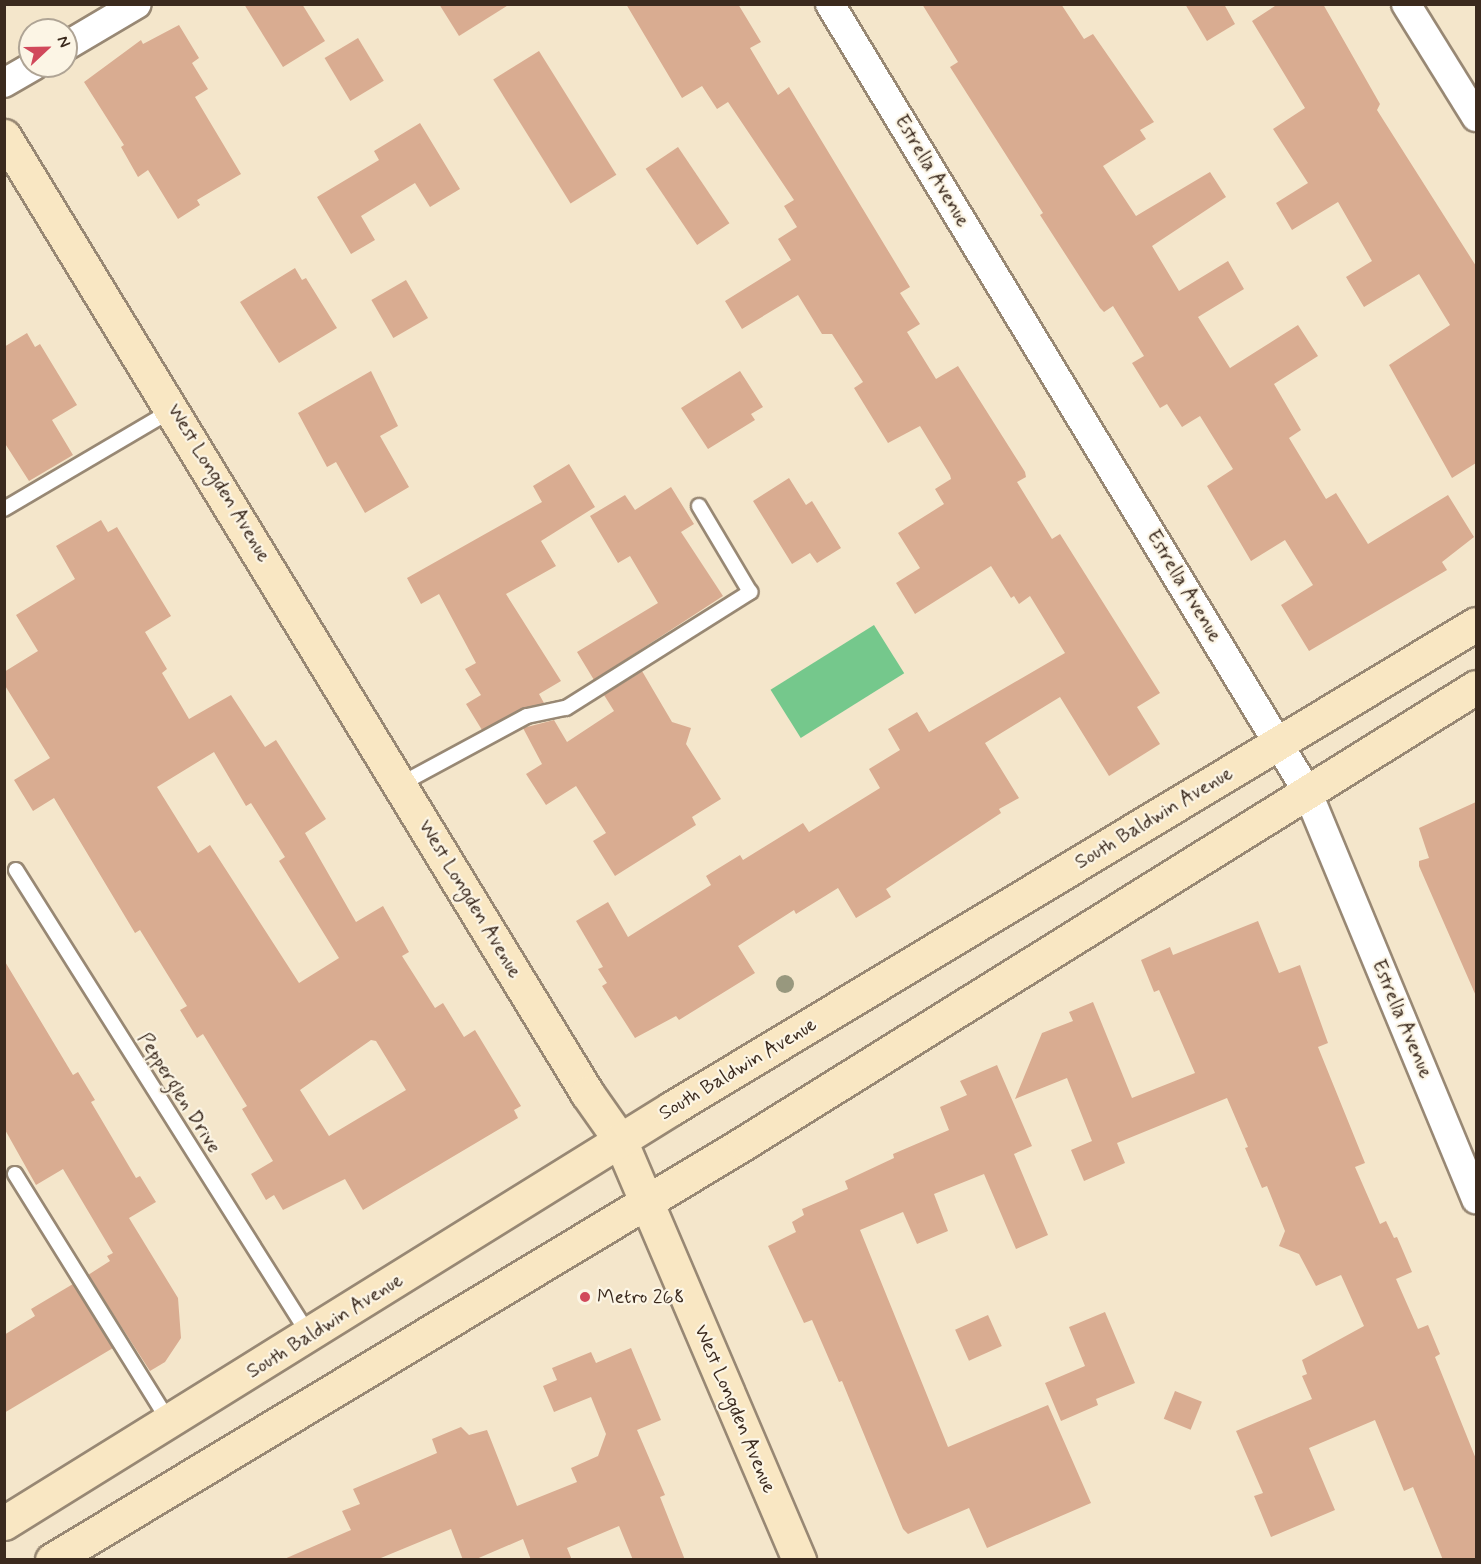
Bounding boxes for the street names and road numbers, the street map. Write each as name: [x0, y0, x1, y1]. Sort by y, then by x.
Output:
street label: Estrella Avenue: [888, 109, 976, 233]
street label: West Longden Avenue: [161, 397, 277, 569]
street label: Estrella Avenue: [1140, 524, 1228, 648]
street label: South Baldwin Avenue: [1069, 760, 1239, 876]
street label: West Longden Avenue: [412, 813, 528, 985]
street label: Estrella Avenue: [1366, 955, 1438, 1083]
street label: South Baldwin Avenue: [653, 1011, 823, 1127]
street label: Pepperglen Drive: [133, 1029, 225, 1157]
street label: South Baldwin Avenue: [240, 1267, 410, 1385]
street label: West Longden Avenue: [688, 1319, 782, 1499]

